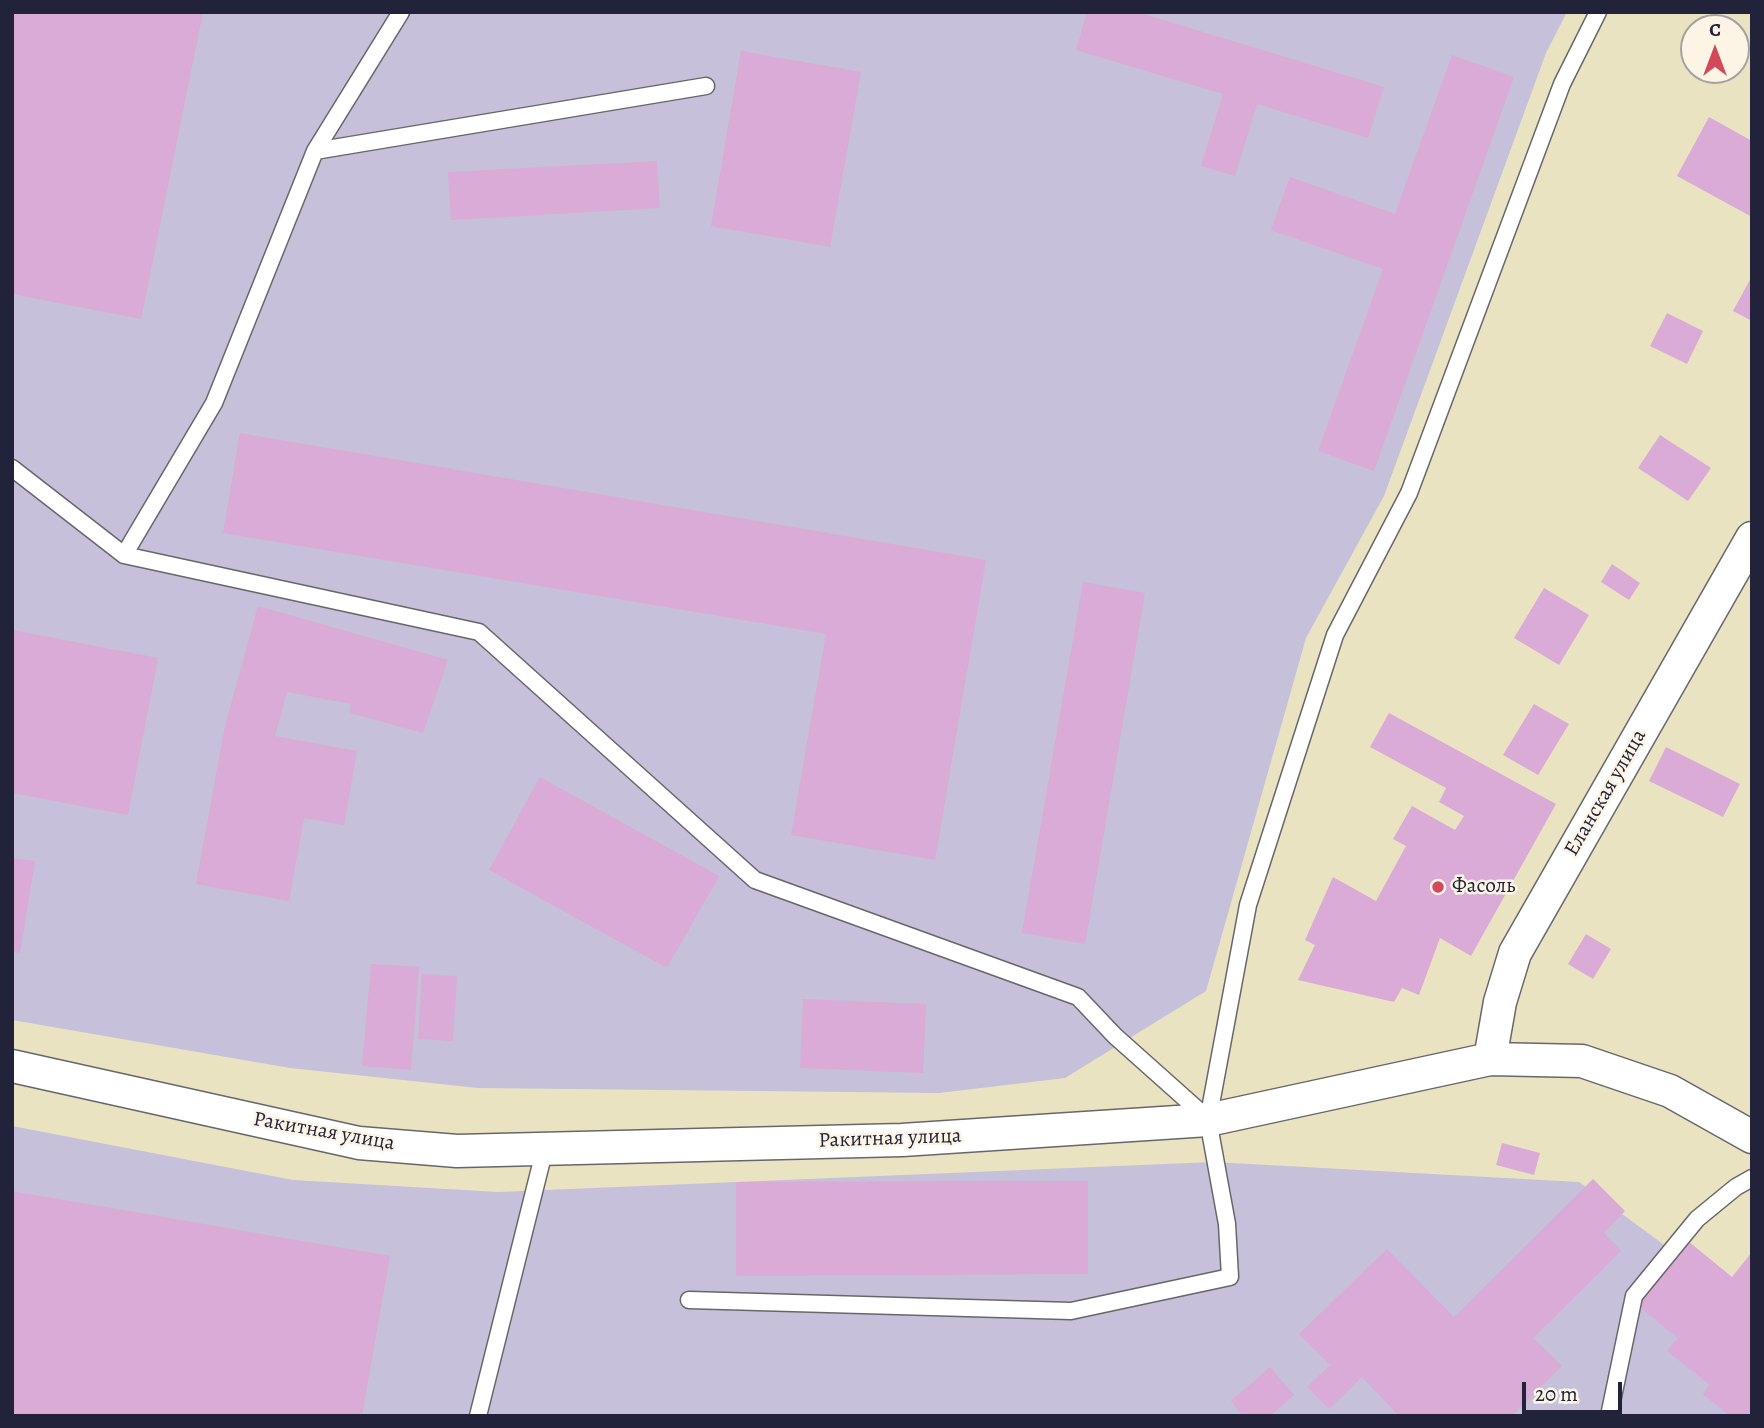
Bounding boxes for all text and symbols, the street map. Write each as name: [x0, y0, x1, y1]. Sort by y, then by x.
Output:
north arrow: [1680, 14, 1750, 84]
text: С: [1709, 17, 1721, 43]
street label: Еланская улица: [1560, 725, 1652, 861]
place label: Фасоль: [1452, 874, 1515, 900]
marker: Фасоль: [1430, 879, 1446, 895]
street label: Ракитная улица: [251, 1107, 397, 1157]
street label: Ракитная улица: [818, 1124, 962, 1154]
scale bar: [1526, 1368, 1626, 1412]
text: 20 m: [1535, 1380, 1578, 1408]

